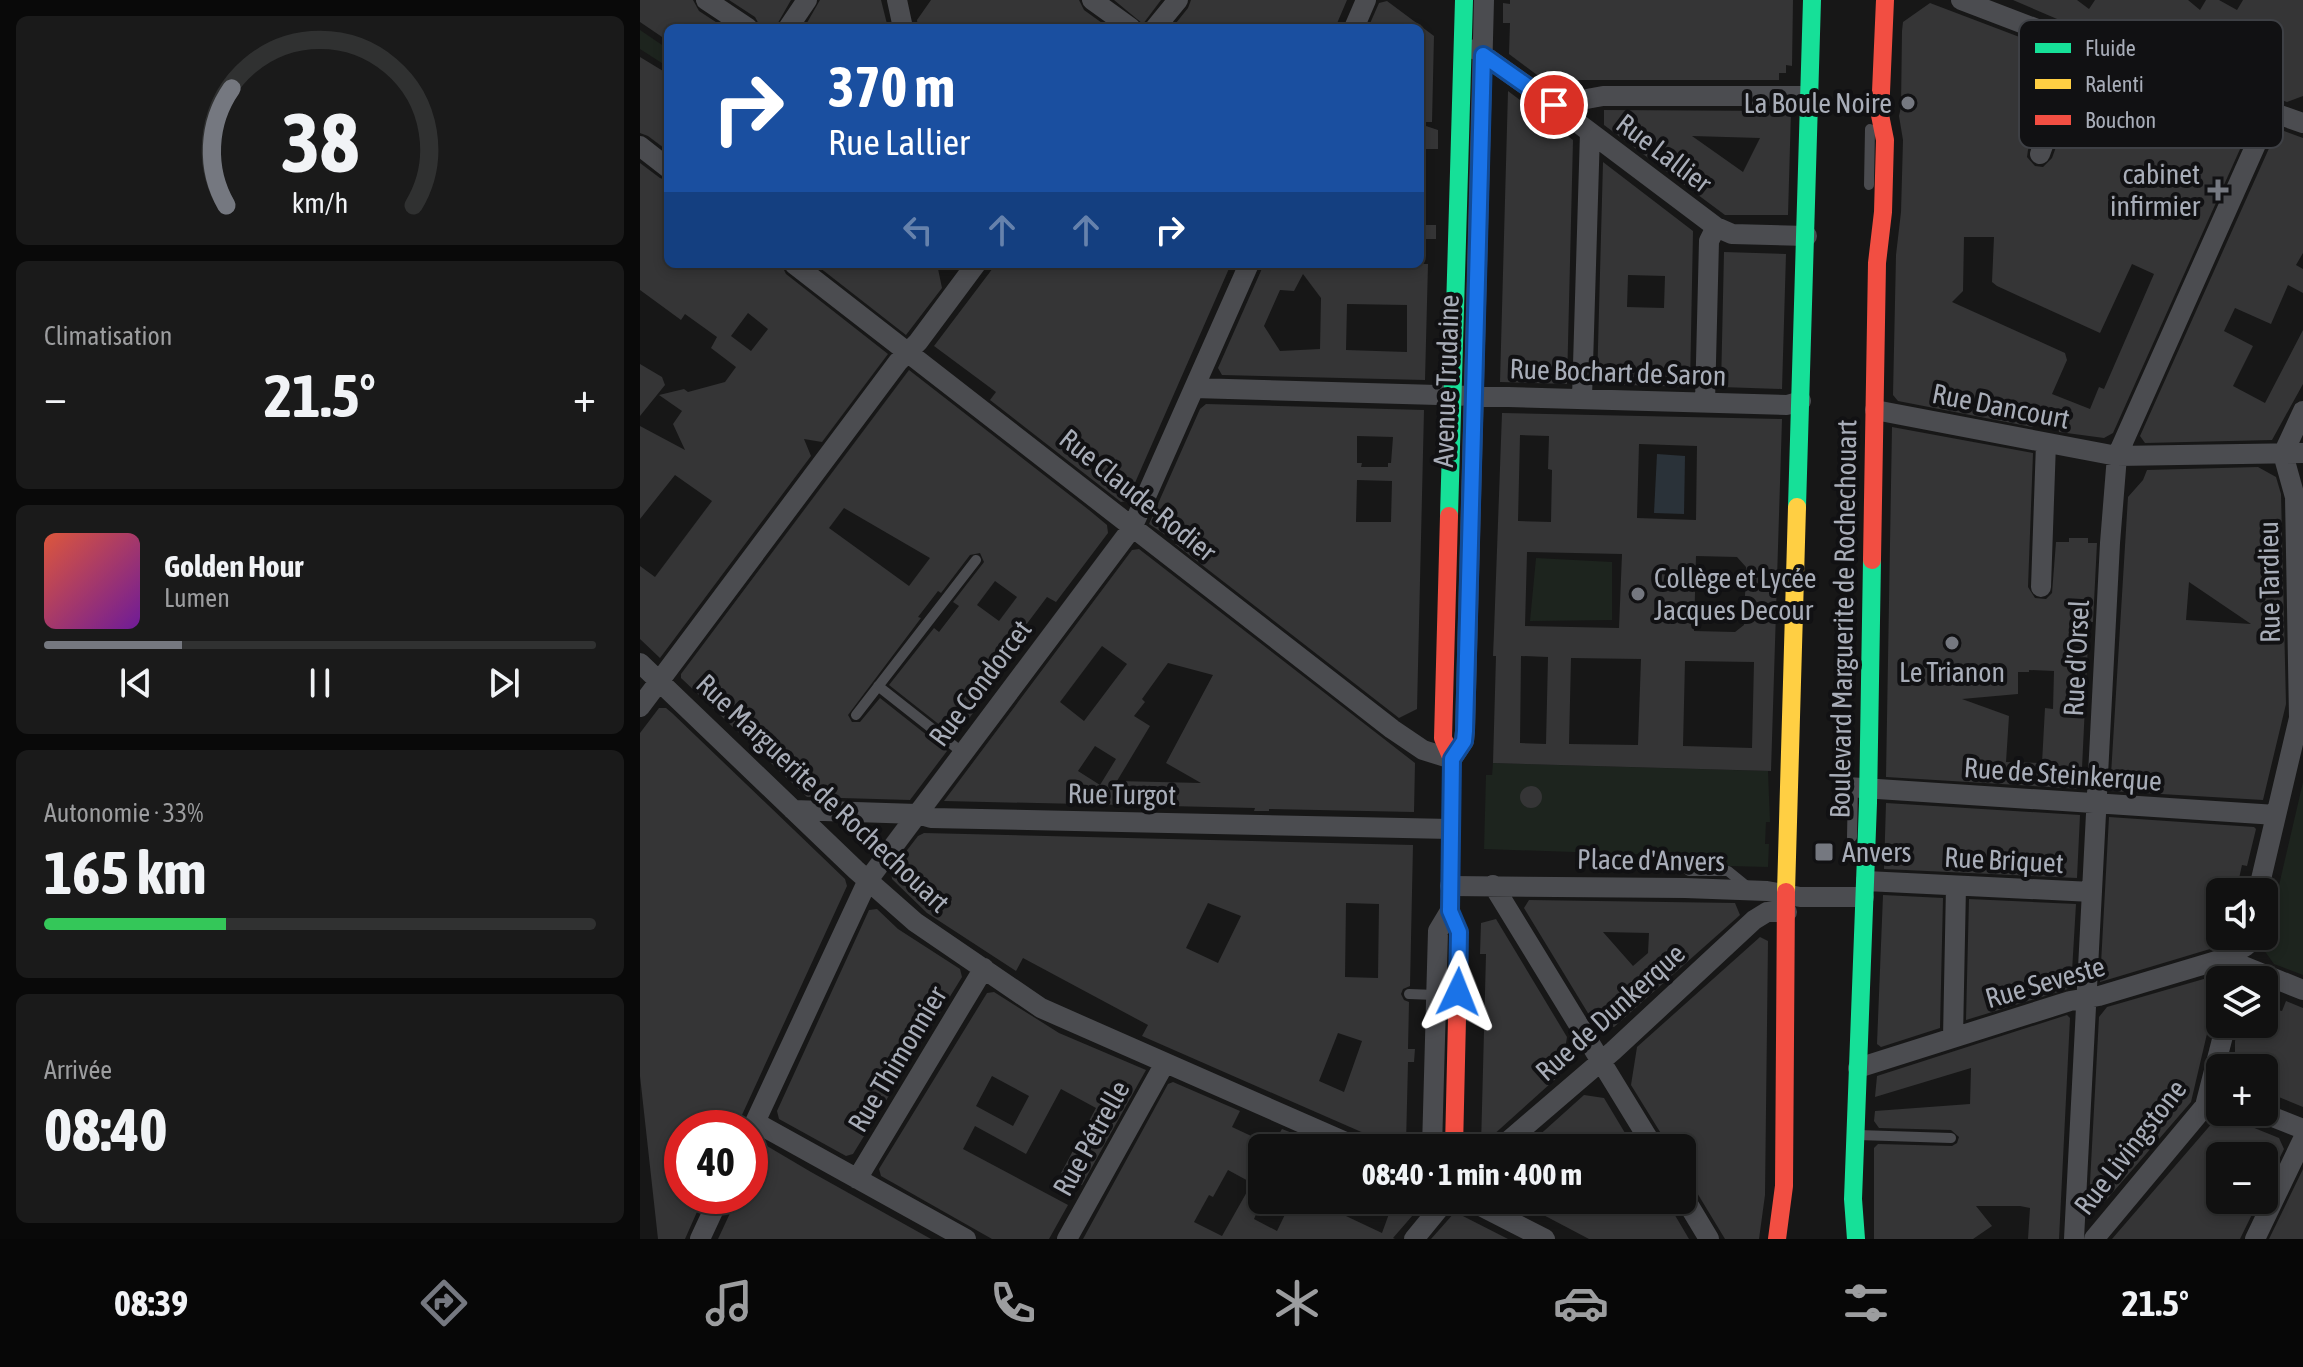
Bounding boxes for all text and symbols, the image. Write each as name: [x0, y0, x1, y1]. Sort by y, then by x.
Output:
legend: [2019, 20, 2283, 148]
text: Fluide: [2085, 35, 2136, 61]
text: 370 m: [828, 55, 955, 119]
icon: right: [696, 56, 800, 160]
pin: [1520, 71, 1588, 139]
text: Ralenti: [2085, 71, 2144, 97]
icon: arrive: [1532, 83, 1576, 127]
place label: La Boule Noire: [1744, 87, 1892, 119]
text: 38: [281, 94, 359, 190]
marker: La Boule Noire: [1899, 94, 1917, 112]
street label: Rue Lallier: [1610, 107, 1718, 199]
text: Bouchon: [2085, 107, 2156, 133]
text: Rue Lallier: [828, 121, 970, 163]
place label: cabinet infirmier: [2110, 158, 2201, 222]
marker: cabinet infirmier: [2207, 179, 2229, 201]
text: km/h: [292, 186, 348, 219]
icon: left: [896, 208, 940, 252]
icon: ahead: [980, 208, 1024, 252]
icon: ahead: [1064, 208, 1108, 252]
icon: right: [1148, 208, 1192, 252]
street label: Avenue Trudaine: [1427, 294, 1465, 468]
text: Climatisation: [44, 321, 172, 351]
street label: Rue Bochart de Saron: [1509, 352, 1727, 392]
text: 21.5°: [264, 361, 376, 430]
text: −: [44, 371, 67, 421]
text: +: [573, 371, 596, 421]
street label: Rue Dancourt: [1930, 377, 2072, 435]
street label: Boulevard Marguerite de Rochechouart: [1824, 419, 1862, 819]
street label: Rue Claude-Rodier: [1054, 422, 1223, 568]
street label: Rue Tardieu: [2252, 521, 2286, 643]
text: Golden Hour: [164, 549, 303, 583]
place label: Collège et Lycée Jacques Decour: [1654, 562, 1817, 626]
text: Lumen: [164, 583, 230, 613]
marker: Collège et Lycée Jacques Decour: [1629, 585, 1647, 603]
street label: Rue d'Orsel: [2057, 598, 2095, 717]
street label: Rue Condorcet: [922, 614, 1038, 752]
marker: Le Trianon: [1943, 634, 1961, 652]
place label: Le Trianon: [1899, 656, 2005, 688]
icon: previous: [114, 661, 158, 705]
icon: pause: [298, 661, 342, 705]
icon: next: [482, 661, 526, 705]
street label: Rue Marguerite de Rochechouart: [690, 667, 956, 919]
street label: Rue de Steinkerque: [1963, 751, 2163, 797]
street label: Rue Turgot: [1067, 777, 1177, 811]
text: Autonomie · 33%: [44, 798, 203, 828]
place label: Anvers: [1842, 836, 1911, 868]
text: 165 km: [44, 838, 206, 907]
marker: Anvers: [1813, 841, 1835, 863]
street label: Rue Briquet: [1943, 841, 2065, 879]
street label: Place d'Anvers: [1577, 843, 1725, 877]
map controls: [2206, 878, 2278, 1214]
button: sound: [2206, 878, 2278, 950]
street label: Rue de Dunkerque: [1529, 937, 1691, 1087]
position arrow: [1416, 950, 1500, 1034]
street label: Rue Seveste: [1982, 950, 2108, 1014]
button: layers: [2206, 966, 2278, 1038]
street label: Rue Thimonnier: [841, 980, 953, 1137]
button: +: [2206, 1054, 2278, 1126]
text: Arrivée: [44, 1055, 112, 1085]
street label: Rue Livingstone: [2067, 1073, 2193, 1221]
street label: Rue Pétrelle: [1046, 1075, 1136, 1201]
text: 08:40: [44, 1095, 167, 1164]
speed limit sign: 40: [664, 1110, 768, 1214]
button: −: [2206, 1142, 2278, 1214]
text: 08:40 · 1 min · 400 m: [1362, 1157, 1582, 1191]
icon: directions: [416, 1275, 472, 1331]
icon: music: [701, 1275, 757, 1331]
icon: phone: [985, 1275, 1041, 1331]
icon: climate: [1269, 1275, 1325, 1331]
icon: car: [1553, 1275, 1609, 1331]
icon: filters: [1838, 1275, 1894, 1331]
text: 08:39: [114, 1282, 188, 1324]
text: 21.5°: [2122, 1282, 2189, 1324]

